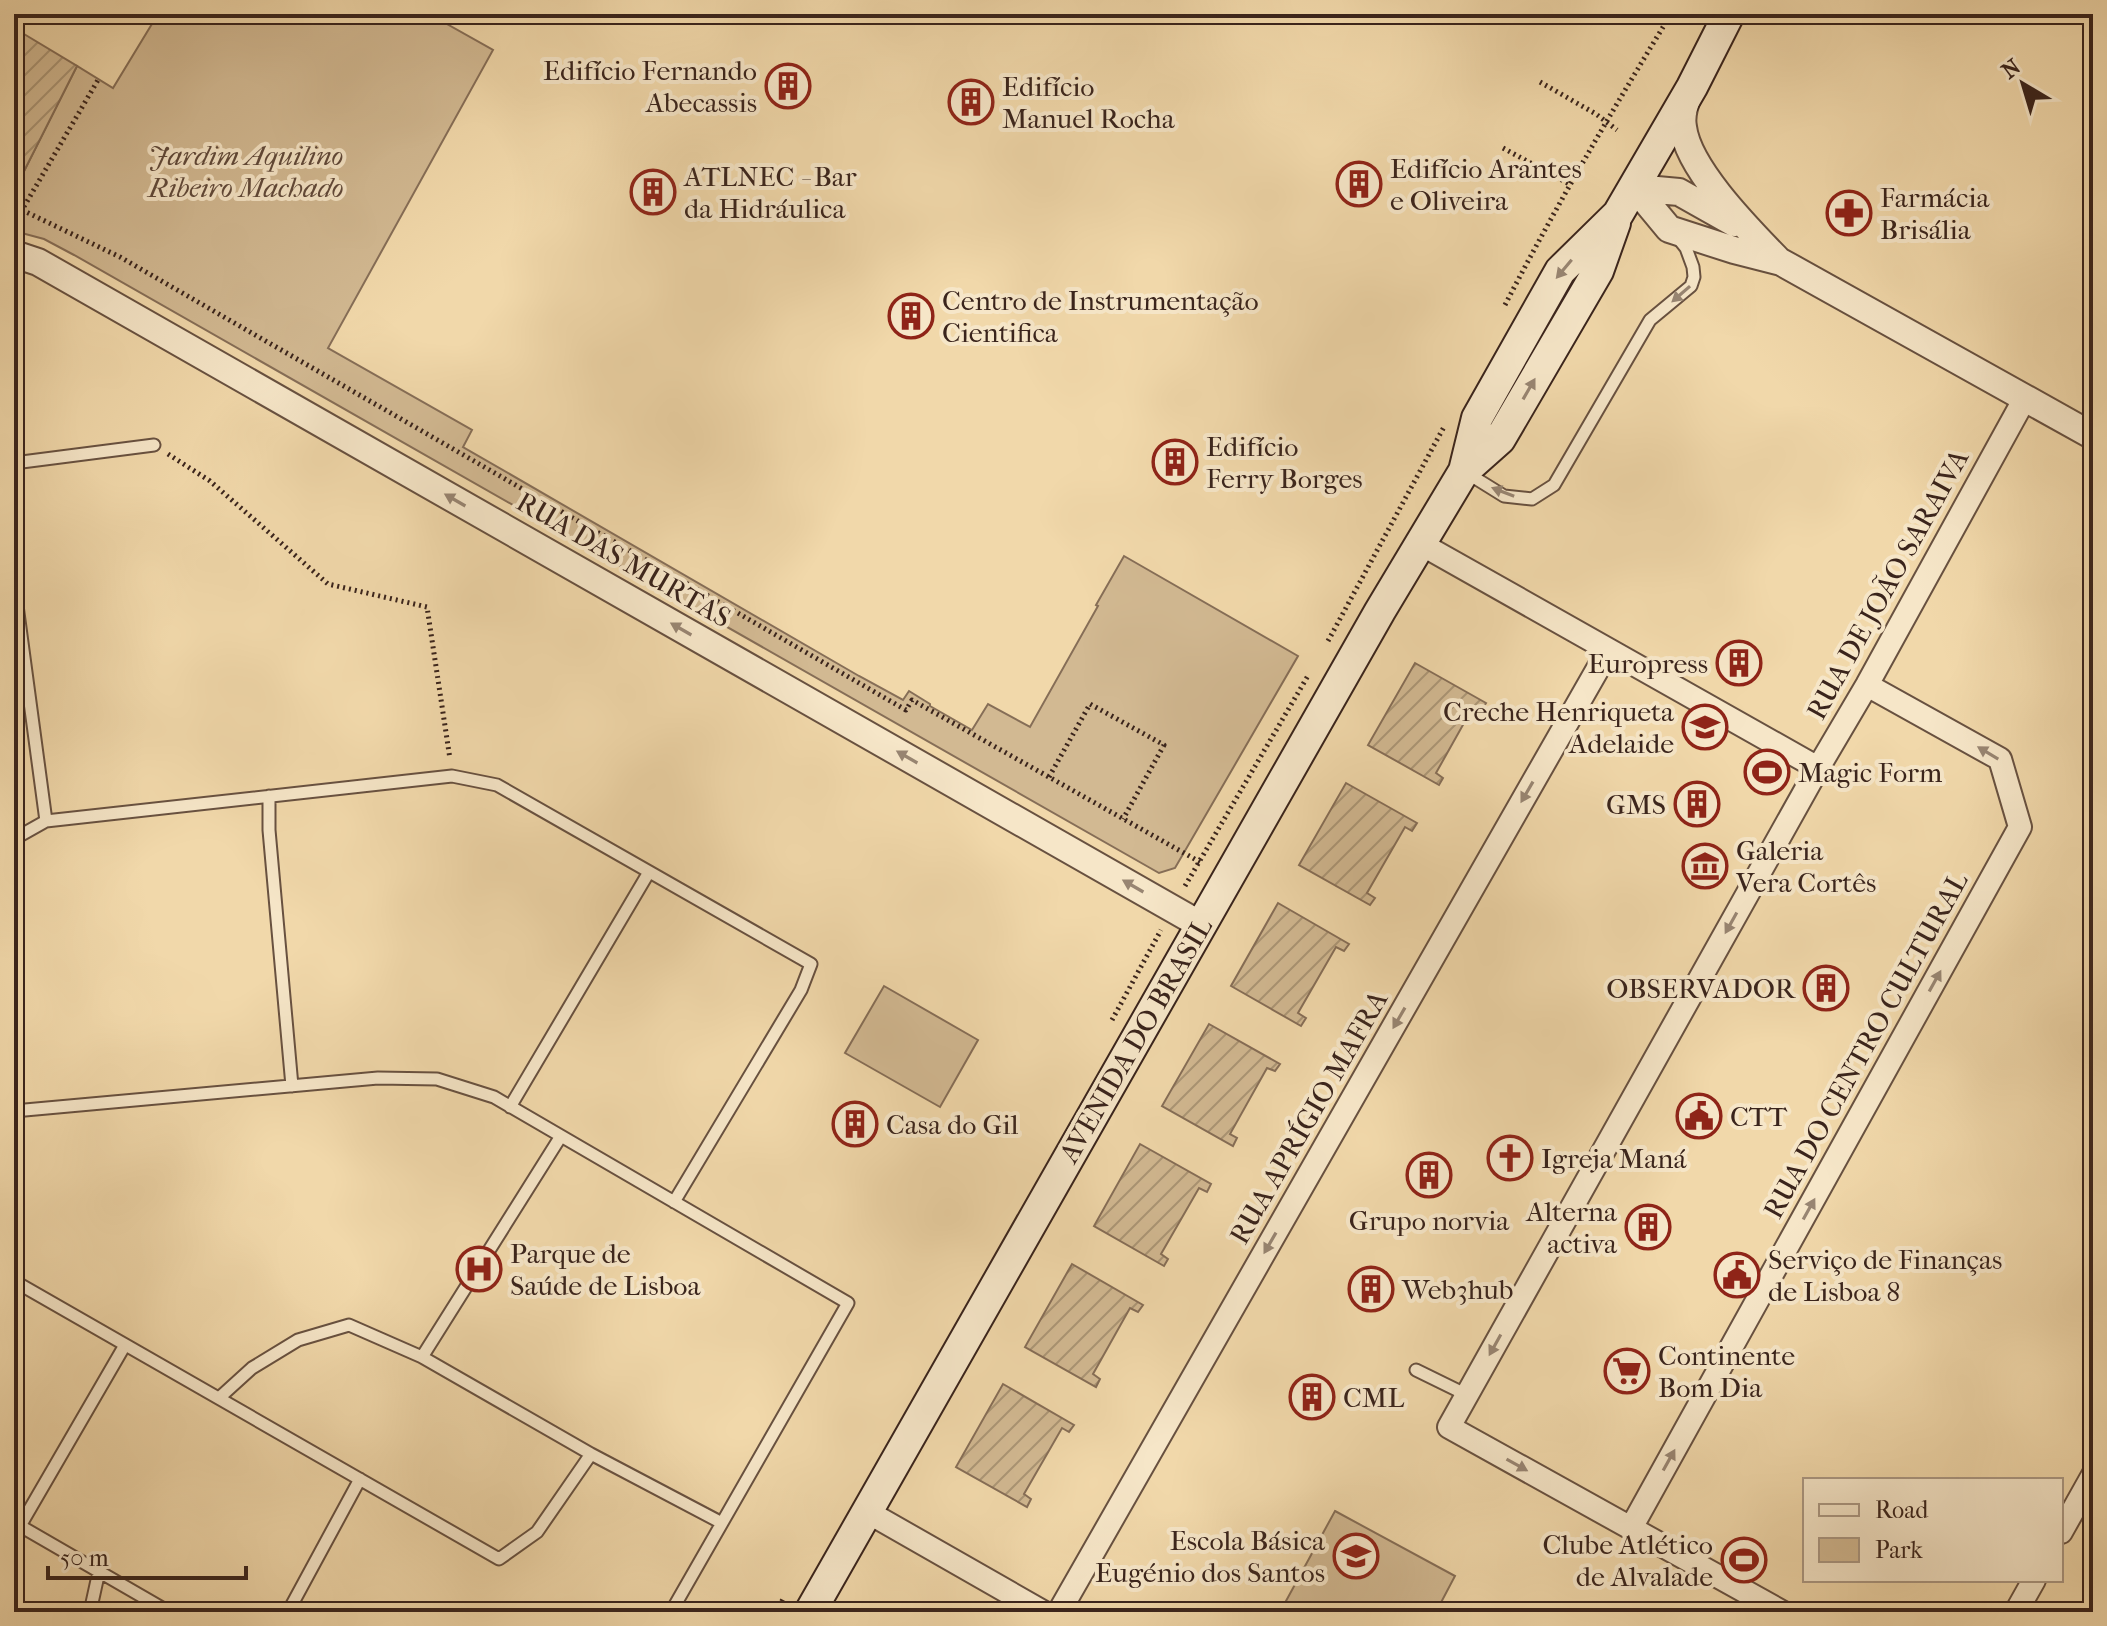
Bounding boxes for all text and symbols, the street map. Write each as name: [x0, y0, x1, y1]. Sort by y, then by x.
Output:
north arrow: [1983, 44, 2063, 124]
text: N: [1997, 53, 2026, 84]
place label: Edifício Fernando Abecassis: [543, 54, 757, 119]
building icon: Edifício Fernando Abecassis: [764, 62, 812, 110]
place label: Edifício Manuel Rocha: [1002, 70, 1176, 135]
building icon: Edifício Manuel Rocha: [947, 78, 995, 126]
park label: Jardim Aquilino Ribeiro Machado: [146, 139, 344, 204]
place label: Edifício Arantes e Oliveira: [1390, 152, 1582, 217]
place label: ATLNEC - Bar da Hidráulica: [683, 160, 857, 225]
building icon: Edifício Arantes e Oliveira: [1335, 160, 1383, 208]
building icon: ATLNEC - Bar da Hidráulica: [629, 168, 677, 216]
place label: Farmácia Brisália: [1880, 181, 1991, 246]
pharmacy icon: Farmácia Brisália: [1825, 189, 1873, 237]
one-way arrow: [1556, 259, 1573, 279]
place label: Centro de Instrumentação Cientifica: [942, 284, 1259, 349]
one-way arrow: [1671, 285, 1691, 302]
building icon: Centro de Instrumentação Cientifica: [887, 292, 935, 340]
one-way arrow: [1522, 378, 1536, 400]
place label: Edifício Ferry Borges: [1206, 430, 1363, 495]
building icon: Edifício Ferry Borges: [1151, 438, 1199, 486]
street label: RUA DE JOÃO SARAIVA: [1799, 443, 1976, 725]
street label: RUA DAS MURTAS: [511, 485, 737, 634]
one-way arrow: [1491, 485, 1515, 498]
one-way arrow: [444, 493, 467, 507]
one-way arrow: [670, 622, 692, 636]
building icon: Europress: [1715, 639, 1763, 687]
place label: Europress: [1588, 647, 1708, 680]
place label: Creche Henriqueta Adelaide: [1443, 695, 1675, 760]
school or university icon: Creche Henriqueta Adelaide: [1681, 703, 1729, 751]
one-way arrow: [1977, 746, 1999, 760]
sports icon: Magic Form: [1743, 748, 1791, 796]
one-way arrow: [896, 750, 918, 764]
place label: Magic Form: [1798, 756, 1943, 789]
building icon: GMS: [1673, 780, 1721, 828]
one-way arrow: [1521, 781, 1535, 803]
place label: GMS: [1606, 788, 1666, 821]
place label: Galeria Vera Cortês: [1735, 834, 1876, 899]
museum icon: Galeria Vera Cortês: [1681, 842, 1729, 890]
street label: RUA DO CENTRO CULTURAL: [1756, 866, 1975, 1224]
one-way arrow: [1122, 879, 1144, 893]
street label: AVENIDA DO BRASIL: [1051, 912, 1219, 1169]
one-way arrow: [1724, 912, 1738, 934]
building icon: OBSERVADOR: [1802, 964, 1850, 1012]
one-way arrow: [1928, 970, 1942, 992]
place label: OBSERVADOR: [1606, 972, 1797, 1005]
street label: RUA APRÍGIO MAFRA: [1222, 984, 1395, 1250]
one-way arrow: [1392, 1006, 1406, 1029]
public building icon: CTT: [1675, 1092, 1723, 1140]
building icon: Casa do Gil: [831, 1100, 879, 1148]
place label: CTT: [1730, 1100, 1788, 1133]
place label: Casa do Gil: [886, 1108, 1019, 1141]
church icon: Igreja Maná: [1486, 1134, 1534, 1182]
place label: Igreja Maná: [1541, 1142, 1687, 1175]
building icon: Grupo norvia: [1405, 1151, 1453, 1199]
place label: Alterna activa: [1525, 1195, 1618, 1260]
one-way arrow: [1802, 1197, 1816, 1220]
building icon: Alterna activa: [1624, 1203, 1672, 1251]
place label: Grupo norvia: [1349, 1204, 1510, 1237]
one-way arrow: [1263, 1232, 1277, 1255]
place label: Parque de Saúde de Lisboa: [510, 1237, 702, 1302]
place label: Serviço de Finanças de Lisboa 8: [1768, 1243, 2002, 1308]
hospital icon: Parque de Saúde de Lisboa: [455, 1245, 503, 1293]
public building icon: Serviço de Finanças de Lisboa 8: [1713, 1251, 1761, 1299]
building icon: Web3hub: [1347, 1265, 1395, 1313]
place label: Web3hub: [1401, 1273, 1513, 1306]
one-way arrow: [1488, 1334, 1502, 1356]
place label: Continente Bom Dia: [1658, 1339, 1795, 1404]
supermarket icon: Continente Bom Dia: [1603, 1347, 1651, 1395]
building icon: CML: [1288, 1373, 1336, 1421]
place label: CML: [1343, 1381, 1404, 1414]
one-way arrow: [1662, 1449, 1676, 1472]
one-way arrow: [1505, 1458, 1528, 1471]
legend: [1803, 1478, 2063, 1582]
text: Road: [1875, 1496, 1929, 1524]
place label: Escola Básica Eugénio dos Santos: [1095, 1524, 1326, 1589]
place label: Clube Atlético de Alvalade: [1542, 1528, 1713, 1593]
scale bar: [48, 1530, 246, 1580]
school or university icon: Escola Básica Eugénio dos Santos: [1332, 1532, 1380, 1580]
sports icon: Clube Atlético de Alvalade: [1720, 1536, 1768, 1584]
text: Park: [1875, 1536, 1923, 1564]
text: 50 m: [60, 1544, 109, 1572]

